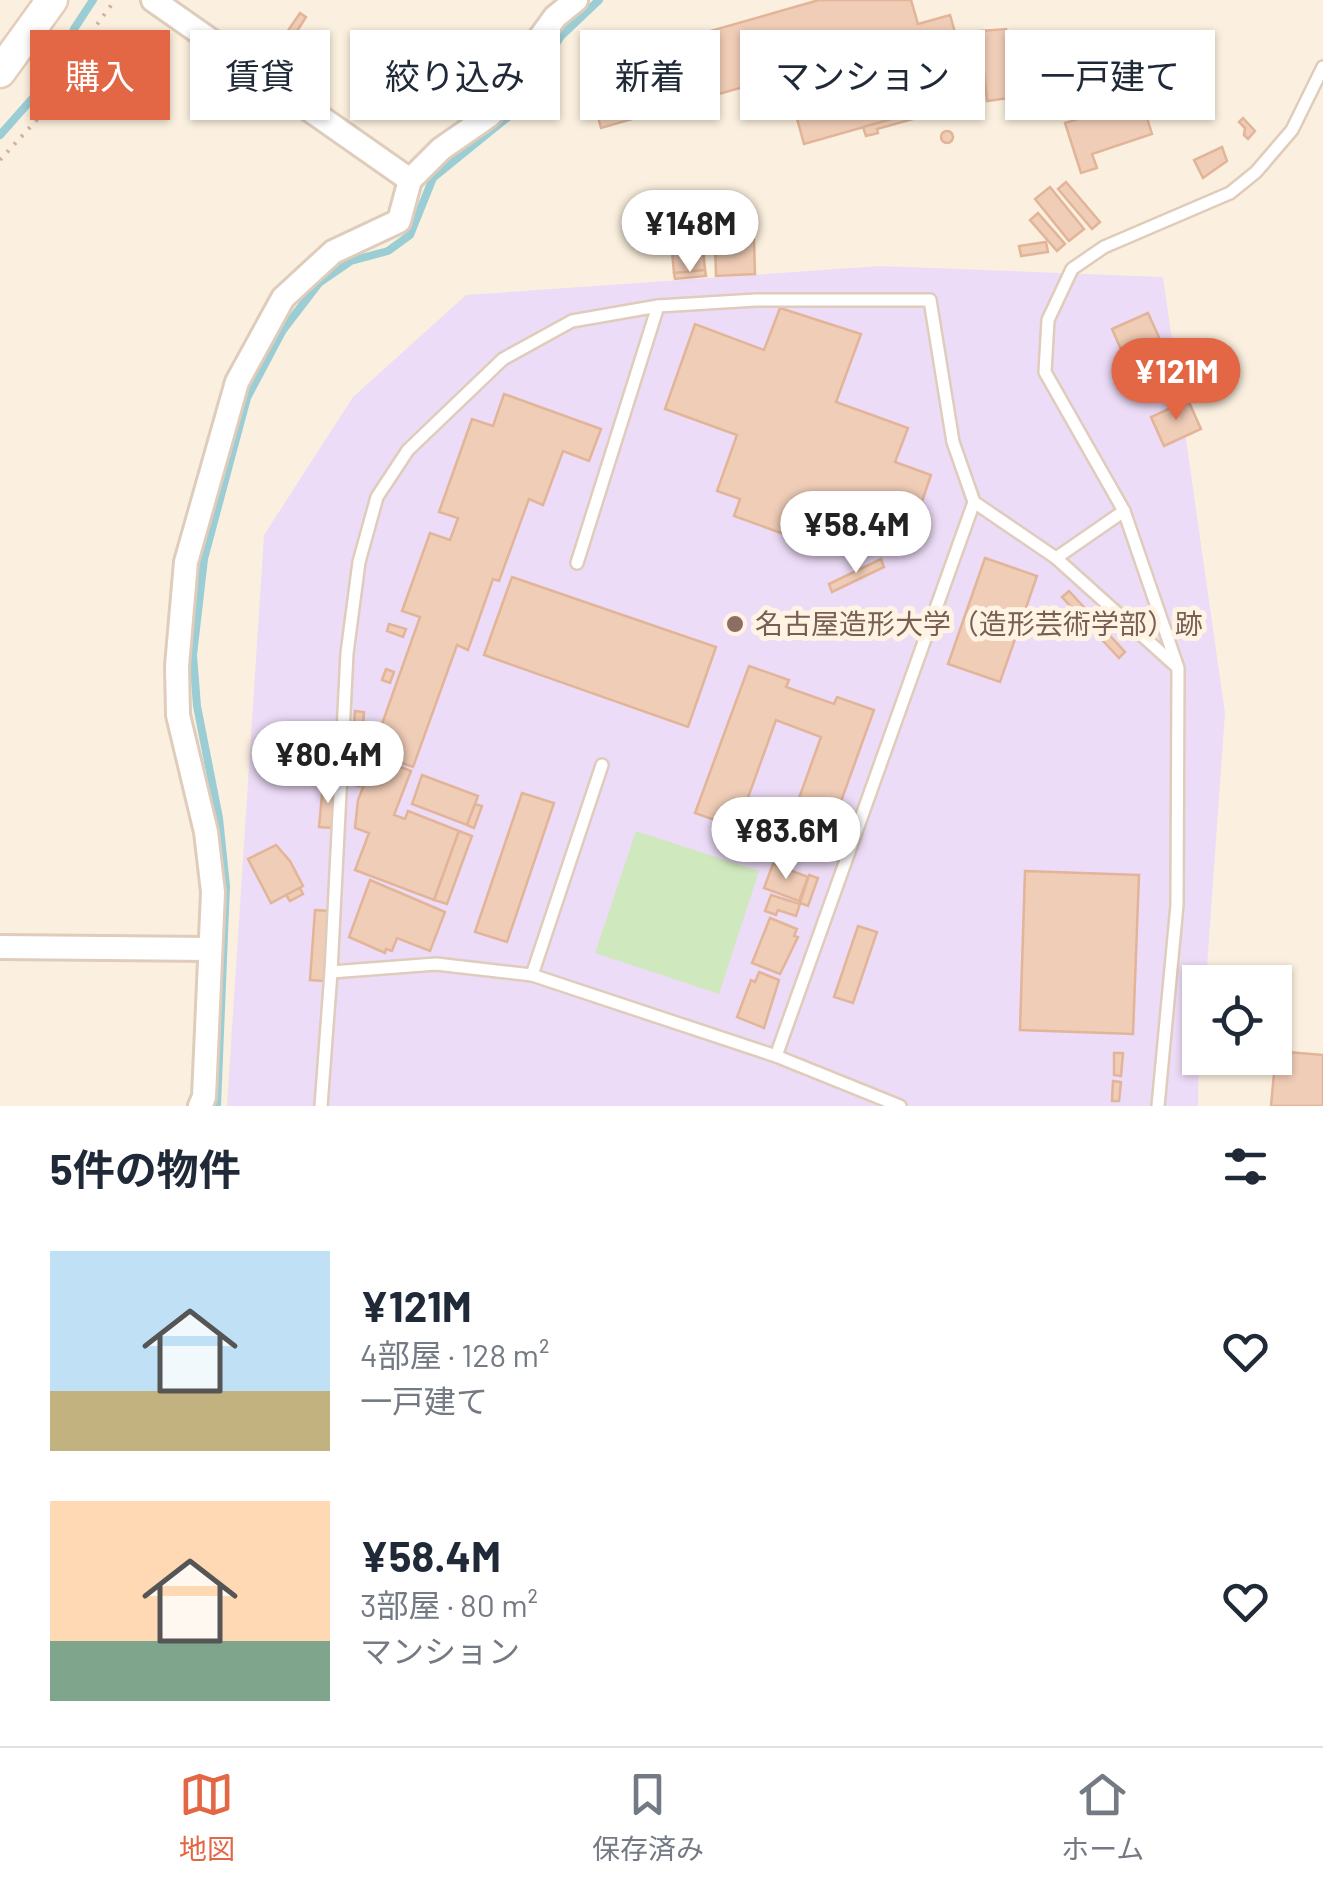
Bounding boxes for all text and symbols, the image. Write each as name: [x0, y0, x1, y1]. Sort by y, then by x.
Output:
chip: 購入: [30, 30, 170, 120]
chip: 賃貸: [190, 30, 330, 120]
chip: 絞り込み: [350, 30, 560, 120]
chip: 新着: [580, 30, 720, 120]
chip: マンション: [740, 30, 985, 120]
chip: 一戸建て: [1005, 30, 1215, 120]
pin: ¥148M: [620, 190, 760, 275]
text: ¥148M: [644, 203, 736, 241]
pin: ¥121M: [1106, 338, 1246, 423]
text: ¥121M: [1133, 351, 1219, 389]
pin: ¥58.4M: [775, 491, 937, 576]
text: ¥58.4M: [802, 504, 910, 542]
place label: 名古屋造形大学（造形芸術学部）跡: [755, 606, 1203, 640]
marker: 名古屋造形大学（造形芸術学部）跡: [724, 613, 746, 635]
pin: ¥80.4M: [247, 721, 409, 806]
text: ¥80.4M: [274, 734, 382, 772]
pin: ¥83.6M: [705, 797, 867, 882]
text: ¥83.6M: [733, 810, 839, 848]
map controls: [1182, 965, 1292, 1075]
button: locate: [1182, 965, 1292, 1075]
icon: filters: [1218, 1139, 1273, 1194]
text: 5件の物件: [50, 1143, 241, 1193]
text: ¥121M: [360, 1280, 472, 1330]
icon: home: [130, 1291, 250, 1411]
icon: heart: [1218, 1324, 1273, 1379]
text: 4部屋 · 128 m²: [360, 1335, 549, 1373]
text: 一戸建て: [360, 1381, 488, 1419]
text: ¥58.4M: [360, 1530, 501, 1580]
icon: home: [130, 1541, 250, 1661]
icon: heart: [1218, 1574, 1273, 1629]
text: 3部屋 · 80 m²: [360, 1585, 538, 1623]
text: マンション: [360, 1631, 520, 1669]
tab: 地図: [179, 1767, 235, 1867]
tab: 保存済み: [592, 1767, 704, 1867]
tab: ホーム: [1061, 1767, 1144, 1867]

